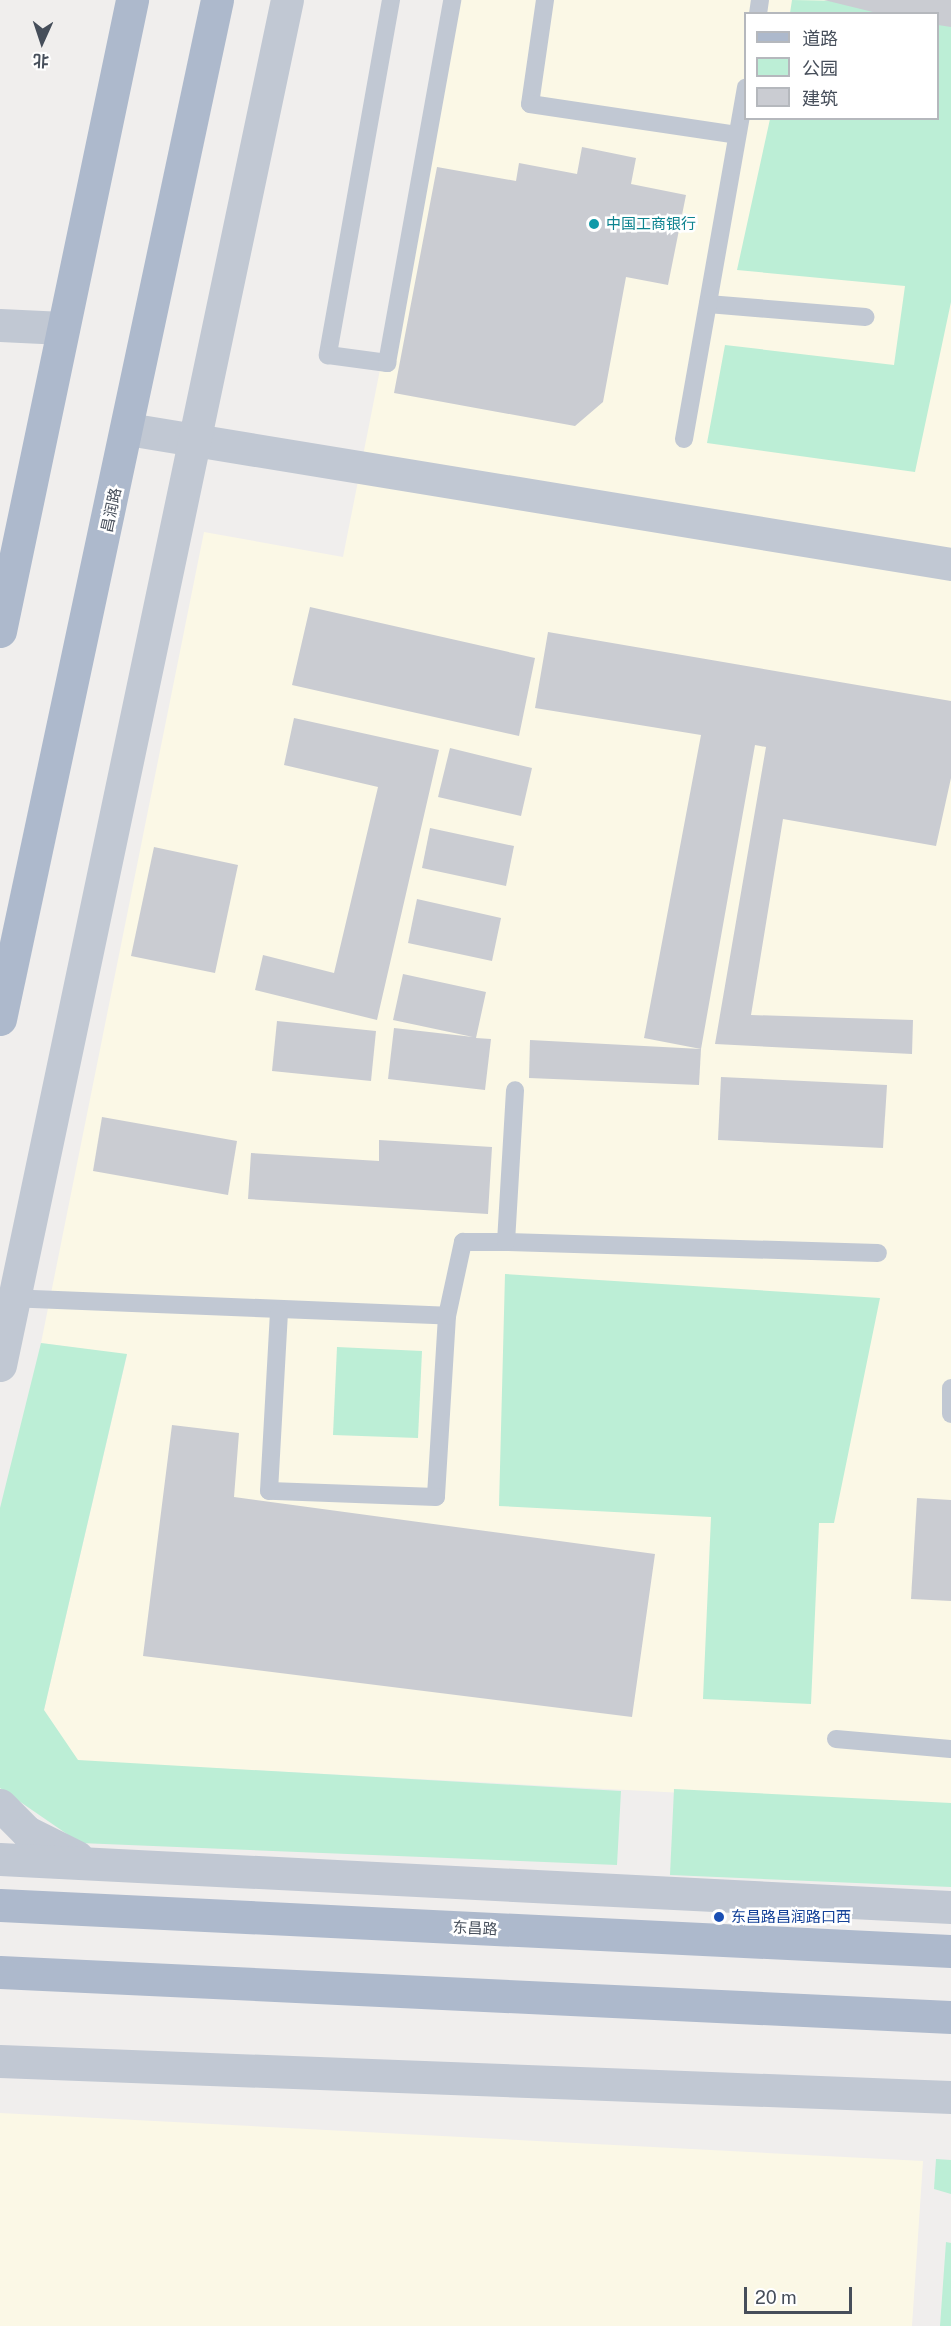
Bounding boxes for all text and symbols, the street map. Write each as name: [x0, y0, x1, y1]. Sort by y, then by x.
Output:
north arrow: [12, 12, 72, 72]
legend: [744, 12, 939, 120]
text: 道路: [802, 28, 838, 49]
text: 北: [33, 51, 50, 70]
text: 公园: [802, 58, 838, 79]
text: 建筑: [802, 88, 838, 109]
place label: 中国工商银行: [606, 215, 696, 233]
marker: 中国工商银行: [587, 217, 601, 231]
street label: 昌润路: [98, 486, 124, 534]
place label: 东昌路昌润路口西: [731, 1908, 851, 1926]
marker: 东昌路昌润路口西: [712, 1910, 726, 1924]
street label: 东昌路: [452, 1918, 498, 1938]
scale bar: [747, 2275, 855, 2313]
text: 20 m: [755, 2287, 797, 2308]

